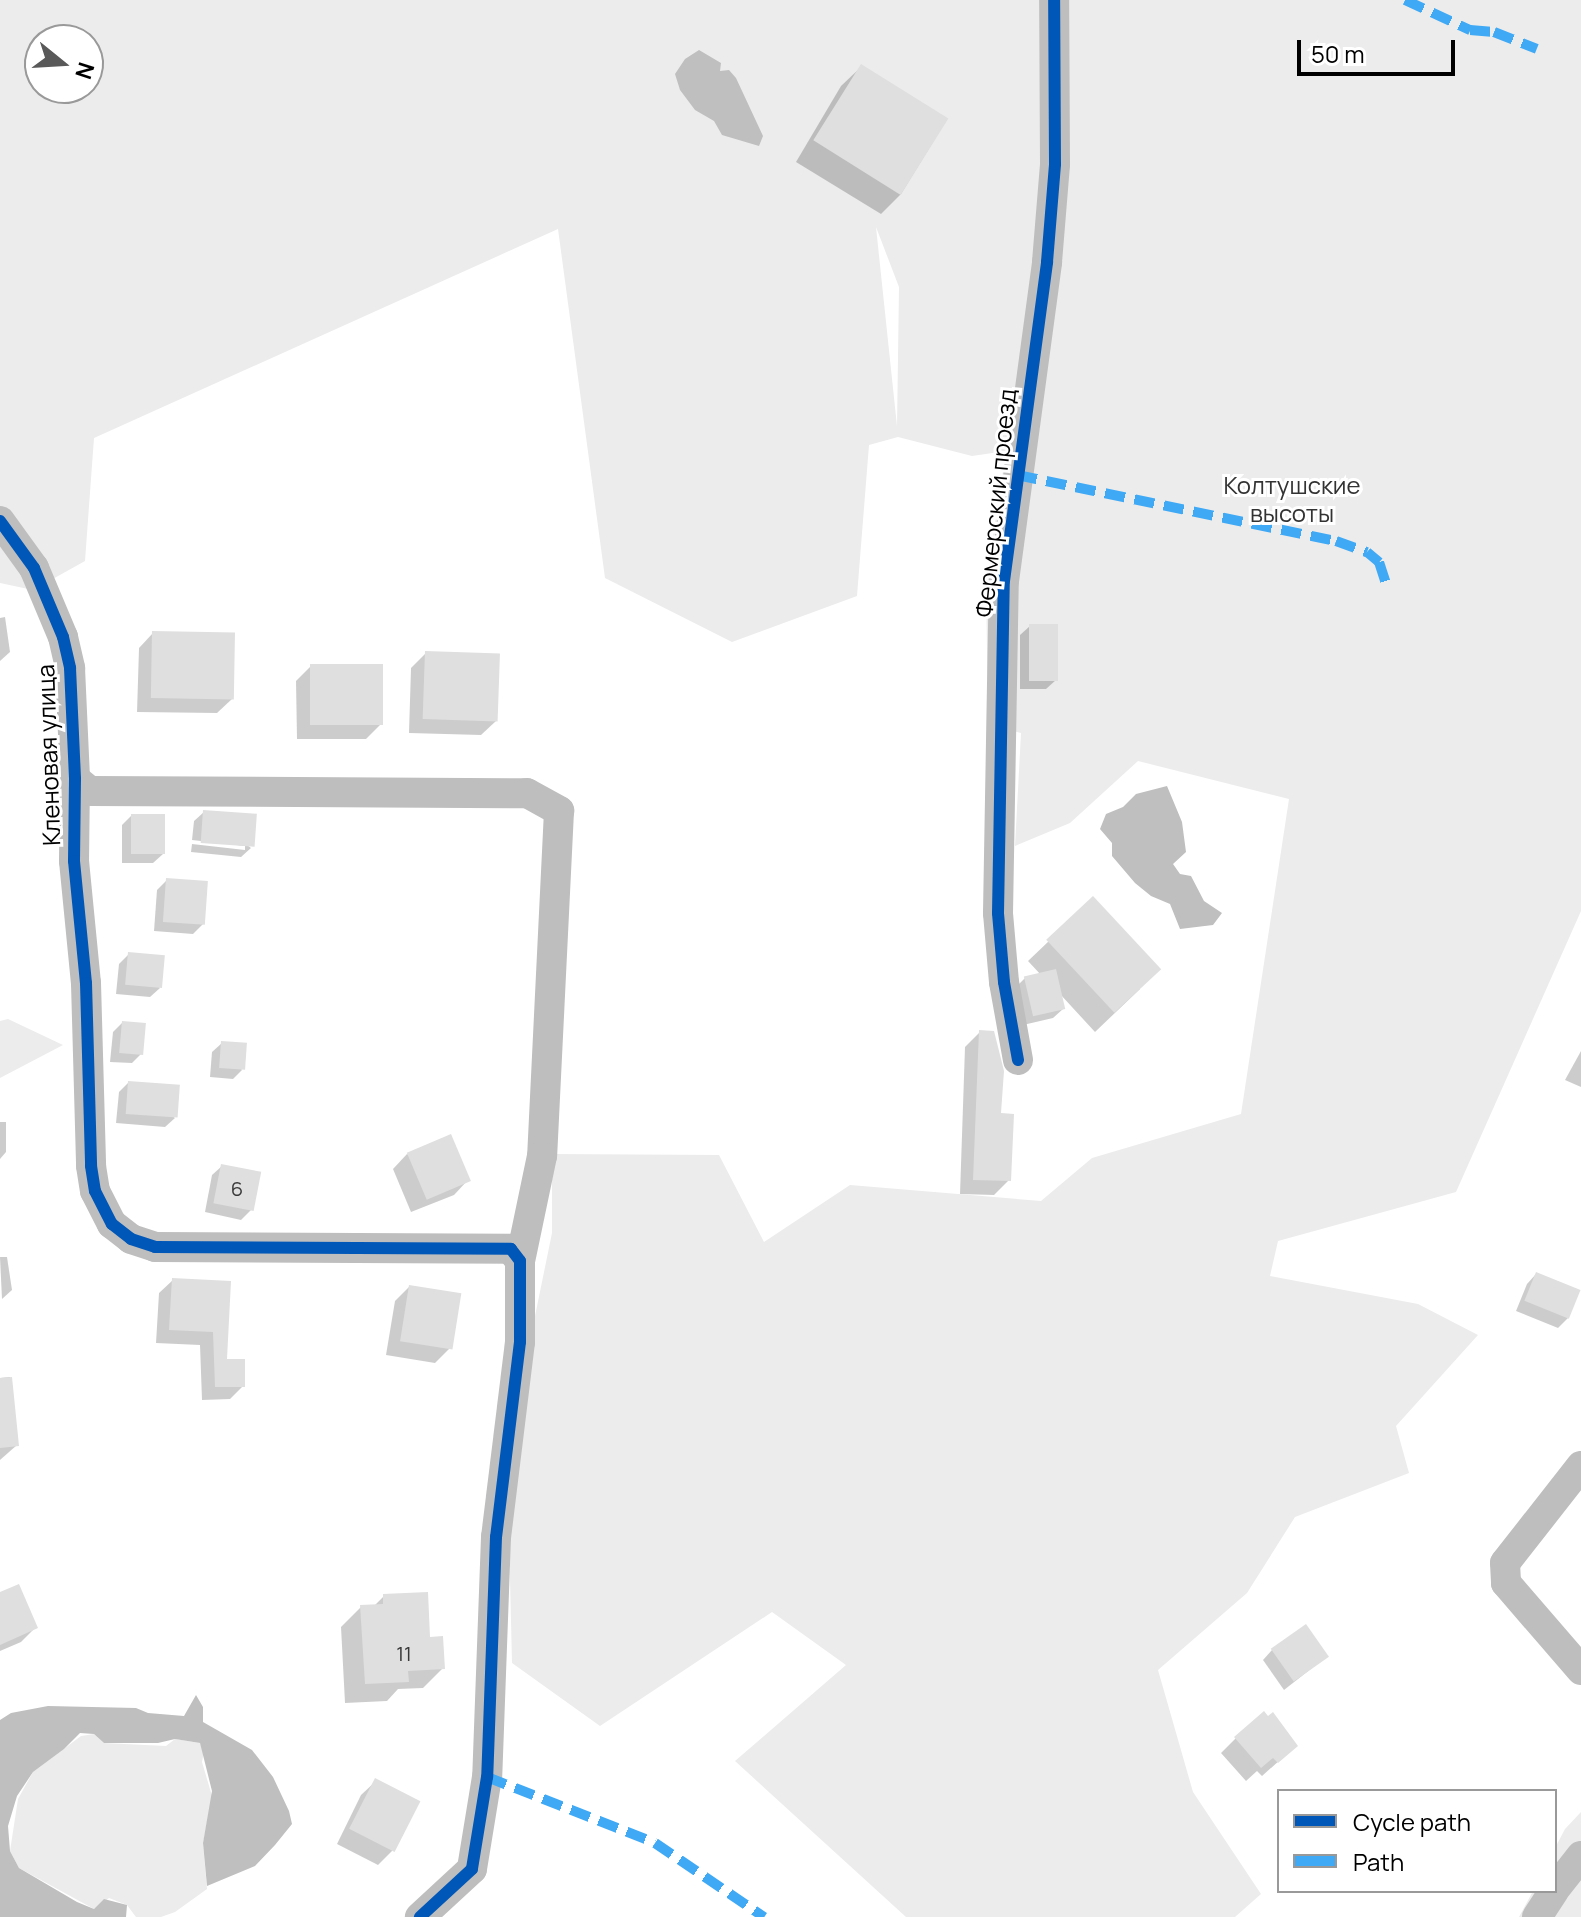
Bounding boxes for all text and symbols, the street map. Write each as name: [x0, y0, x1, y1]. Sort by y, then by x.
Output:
north arrow: [24, 24, 104, 104]
scale bar: [1301, 24, 1459, 74]
text: 50 m: [1311, 37, 1365, 70]
text: N: [68, 59, 102, 83]
street label: Фермерский проезд: [969, 387, 1021, 619]
park label: Колтушские высоты: [1223, 471, 1361, 527]
street label: Кленовая улица: [30, 664, 66, 846]
house number: 6: [231, 1176, 243, 1200]
house number: 11: [396, 1641, 412, 1665]
legend: [1277, 1789, 1557, 1893]
text: Cycle path: [1353, 1805, 1471, 1838]
text: Path: [1353, 1845, 1404, 1878]

